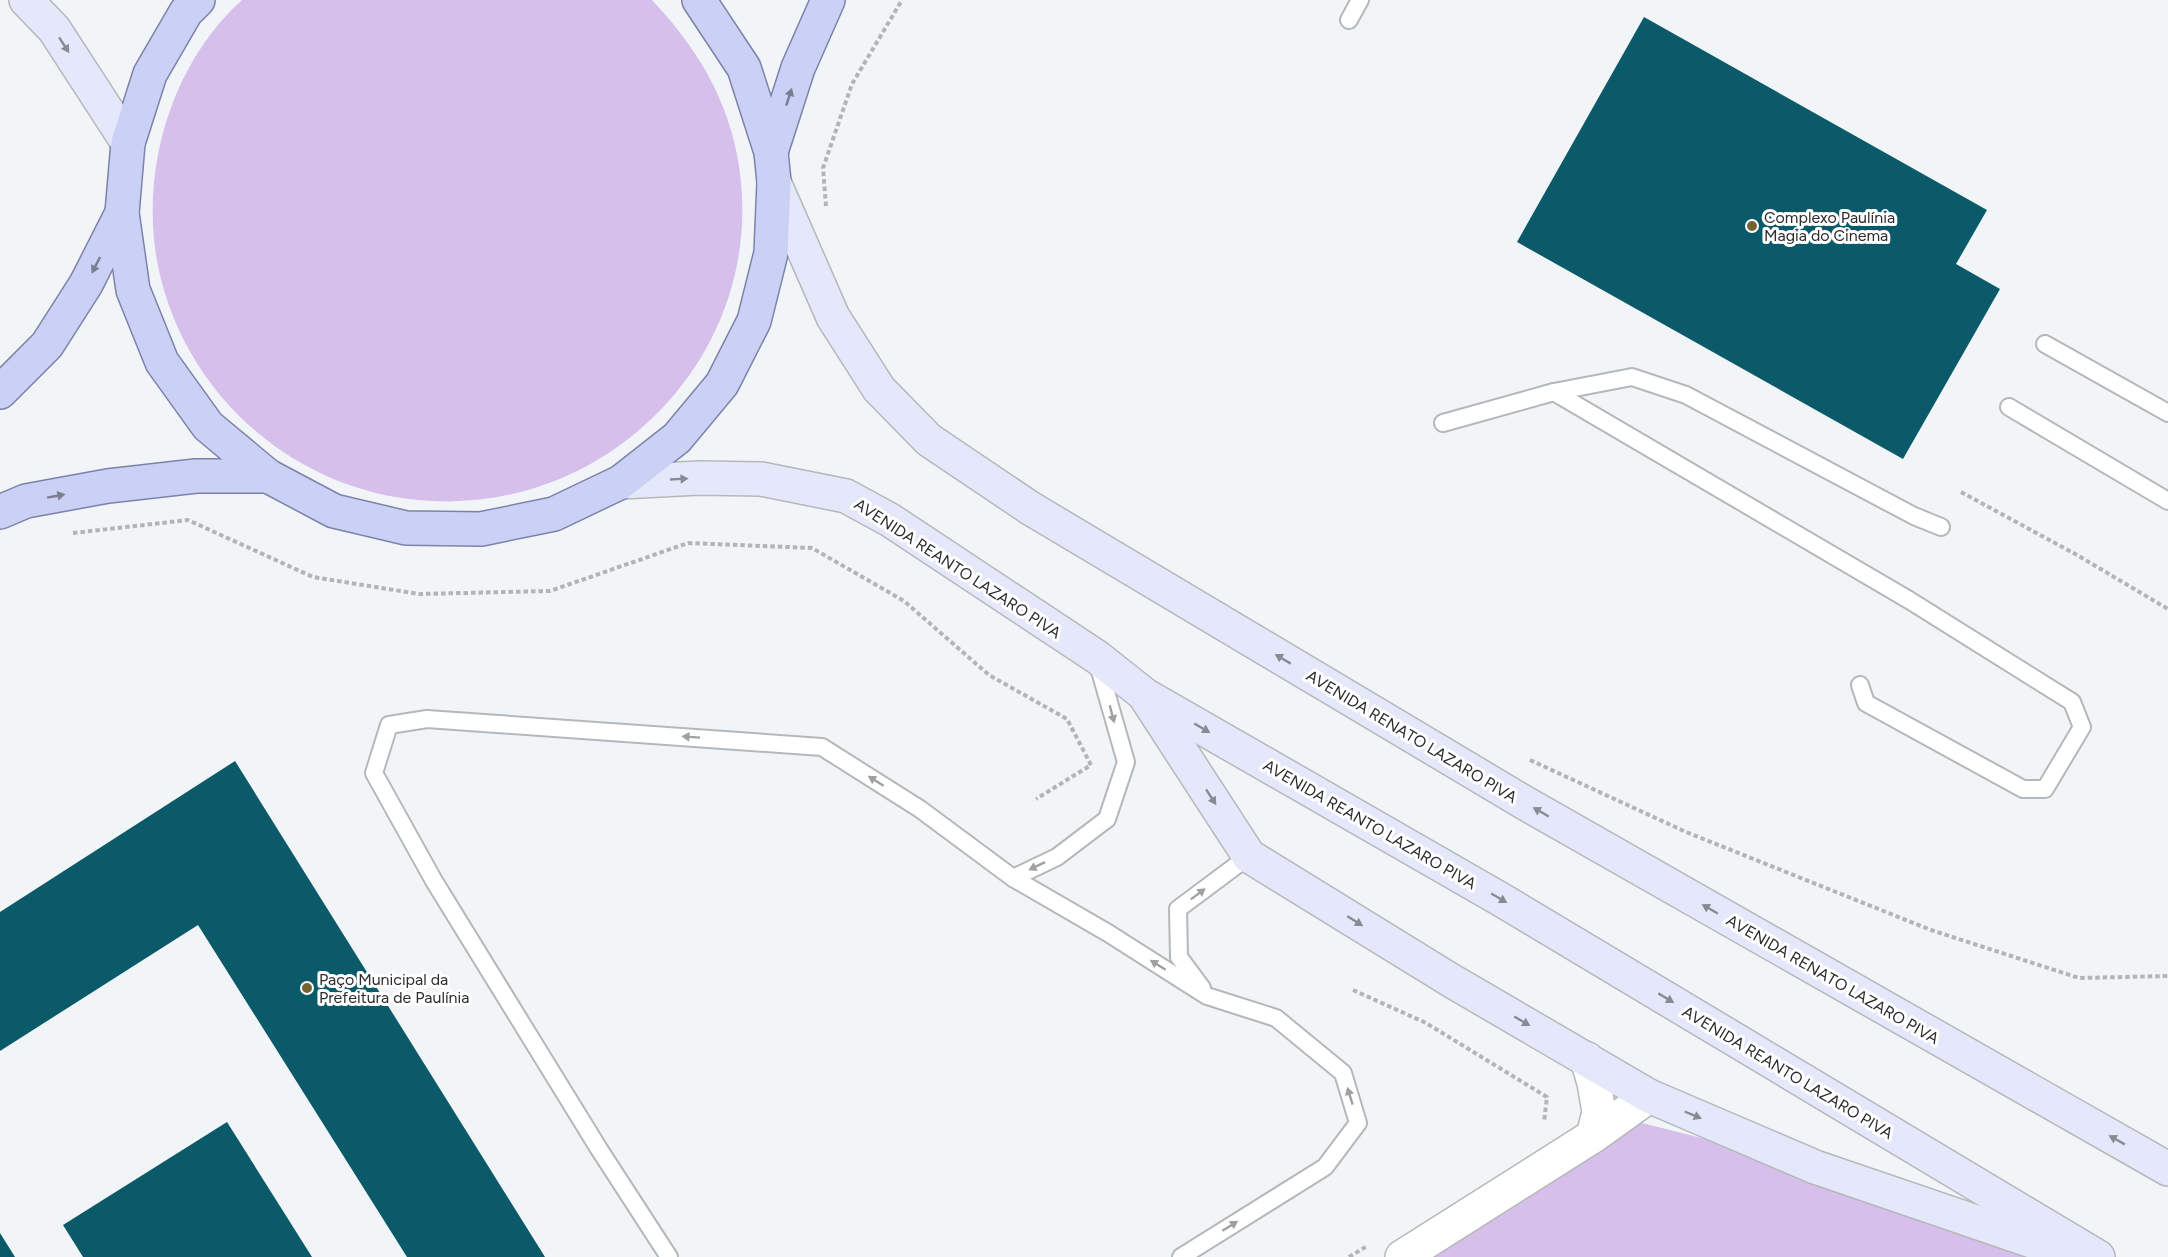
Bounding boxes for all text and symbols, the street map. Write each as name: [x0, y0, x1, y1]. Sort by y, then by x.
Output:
one-way arrow: [58, 36, 69, 53]
one-way arrow: [784, 88, 794, 106]
place label: Complexo Paulínia Magia do Cinema: [1764, 208, 1895, 245]
marker: Complexo Paulínia Magia do Cinema: [1745, 219, 1759, 233]
one-way arrow: [91, 256, 101, 274]
one-way arrow: [670, 474, 689, 483]
one-way arrow: [47, 491, 66, 500]
street label: AVENIDA REANTO LAZARO PIVA: [851, 494, 1065, 643]
one-way arrow: [1275, 653, 1291, 664]
street label: AVENIDA RENATO LAZARO PIVA: [1303, 666, 1521, 807]
one-way arrow: [1108, 705, 1117, 723]
one-way arrow: [1194, 722, 1210, 733]
one-way arrow: [682, 733, 701, 742]
street label: AVENIDA REANTO LAZARO PIVA: [1260, 756, 1480, 893]
one-way arrow: [868, 775, 884, 786]
one-way arrow: [1205, 789, 1216, 805]
one-way arrow: [1532, 807, 1549, 817]
one-way arrow: [1029, 862, 1046, 871]
one-way arrow: [1191, 889, 1206, 901]
one-way arrow: [1491, 893, 1507, 904]
one-way arrow: [1701, 904, 1718, 914]
street label: AVENIDA RENATO LAZARO PIVA: [1723, 911, 1943, 1048]
one-way arrow: [1347, 916, 1363, 927]
one-way arrow: [1150, 960, 1166, 971]
place label: Paço Municipal da Prefeitura de Paulínia: [319, 970, 469, 1007]
marker: Paço Municipal da Prefeitura de Paulínia: [300, 981, 314, 995]
one-way arrow: [1658, 993, 1674, 1004]
street label: AVENIDA REANTO LAZARO PIVA: [1679, 1002, 1897, 1143]
one-way arrow: [1514, 1016, 1530, 1027]
one-way arrow: [1345, 1087, 1354, 1105]
one-way arrow: [1685, 1110, 1703, 1120]
one-way arrow: [2108, 1135, 2125, 1145]
one-way arrow: [1222, 1220, 1239, 1231]

